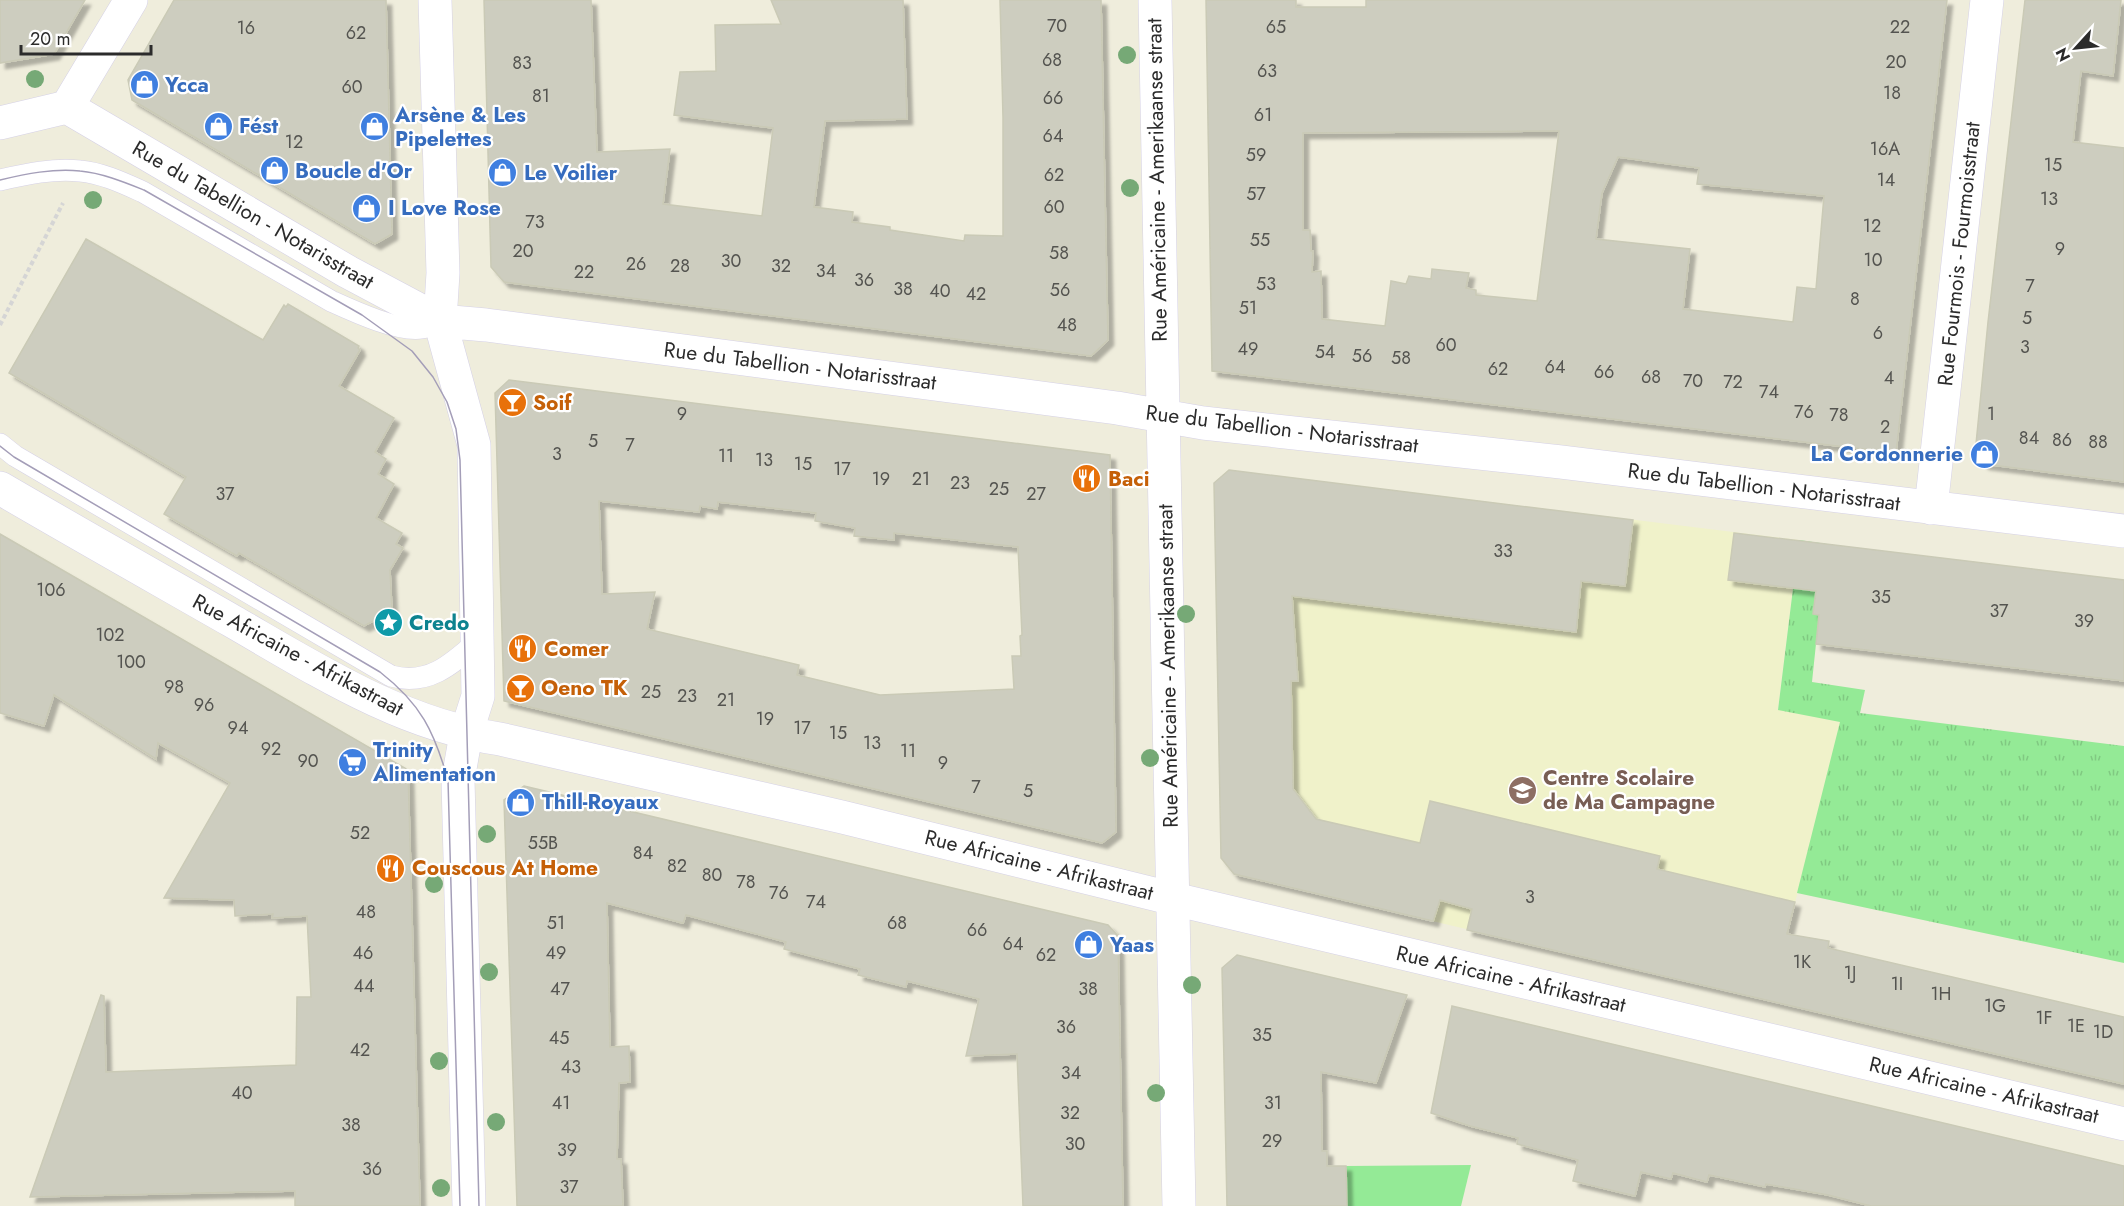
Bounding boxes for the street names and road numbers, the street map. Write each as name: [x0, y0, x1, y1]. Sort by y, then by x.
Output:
street label: Rue Américaine - Amerikaanse straat: [1139, 18, 1175, 342]
street label: Rue Fourmois - Fourmoisstraat: [1930, 120, 1988, 388]
street label: Rue du Tabellion - Notarisstraat: [127, 133, 379, 297]
street label: Rue du Tabellion - Notarisstraat: [662, 334, 938, 398]
street label: Rue du Tabellion - Notarisstraat: [1144, 397, 1420, 461]
street label: Rue du Tabellion - Notarisstraat: [1626, 455, 1902, 519]
street label: Rue Américaine - Amerikaanse straat: [1150, 504, 1186, 828]
street label: Rue Africaine - Afrikastraat: [187, 587, 409, 723]
street label: Rue Africaine - Afrikastraat: [922, 822, 1156, 908]
street label: Rue Africaine - Afrikastraat: [1393, 938, 1629, 1020]
street label: Rue Africaine - Afrikastraat: [1866, 1049, 2102, 1131]

